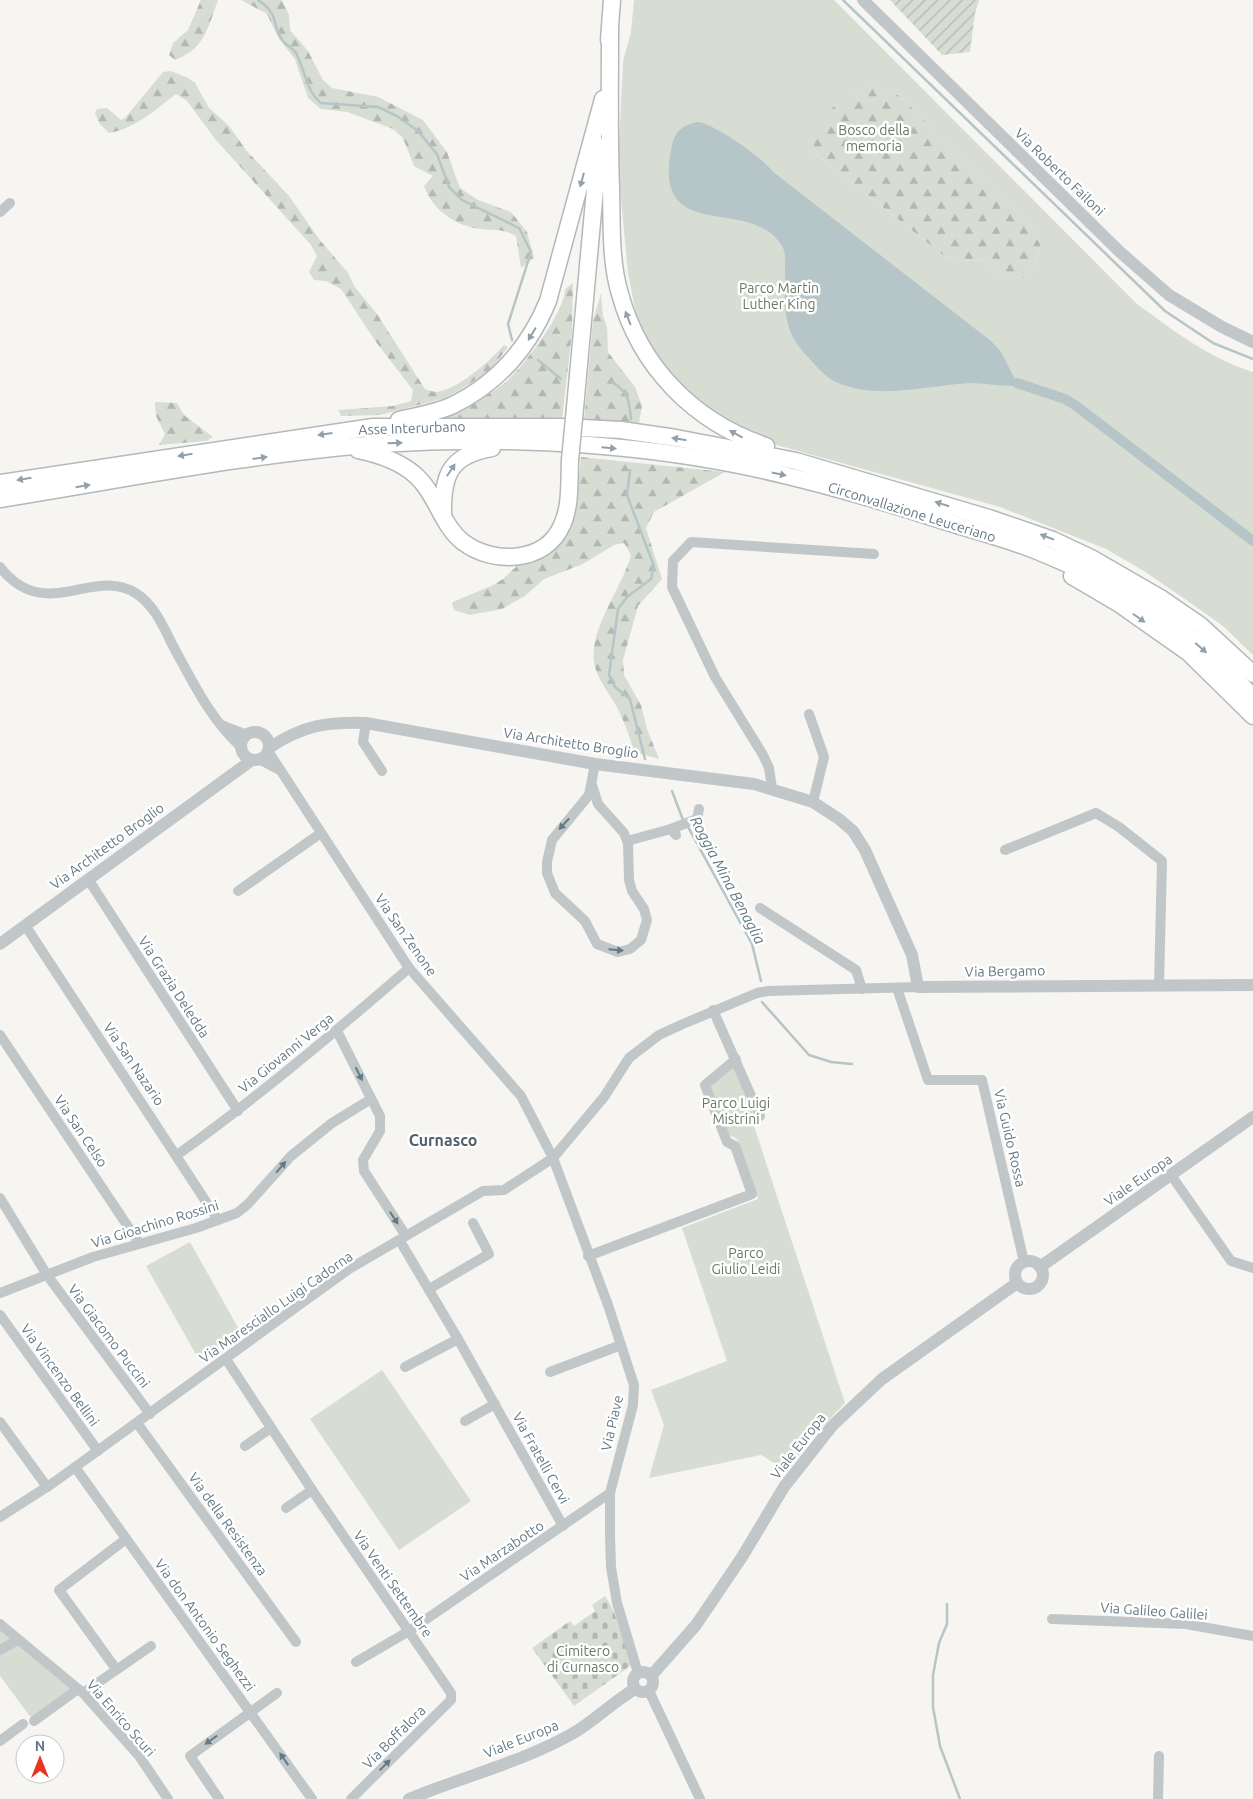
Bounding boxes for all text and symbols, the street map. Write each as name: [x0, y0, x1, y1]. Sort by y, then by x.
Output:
park label: Bosco della memoria: [838, 122, 910, 154]
street label: Via Roberto Failoni: [1012, 125, 1108, 219]
one-way arrow: [578, 172, 586, 187]
park label: Parco Martin Luther King: [739, 280, 819, 312]
one-way arrow: [624, 310, 632, 325]
one-way arrow: [528, 327, 537, 340]
street label: Asse Interurbano: [358, 418, 466, 438]
one-way arrow: [730, 429, 743, 438]
one-way arrow: [316, 430, 332, 438]
one-way arrow: [671, 434, 687, 442]
one-way arrow: [387, 439, 403, 447]
one-way arrow: [602, 445, 618, 453]
one-way arrow: [176, 451, 192, 459]
one-way arrow: [252, 454, 268, 462]
one-way arrow: [446, 464, 456, 477]
one-way arrow: [771, 470, 787, 478]
one-way arrow: [16, 476, 32, 484]
street label: Circonvallazione Leuceriano: [826, 479, 998, 545]
one-way arrow: [75, 482, 91, 490]
one-way arrow: [934, 499, 949, 507]
one-way arrow: [1039, 533, 1054, 541]
one-way arrow: [1132, 613, 1146, 623]
one-way arrow: [1195, 642, 1207, 654]
street label: Via Architetto Broglio: [502, 724, 640, 762]
street label: Via Architetto Broglio: [47, 799, 167, 893]
water label: Roggia Mina Benaglia: [687, 813, 769, 947]
one-way arrow: [558, 818, 570, 830]
street label: Via San Zenone: [372, 891, 440, 979]
street label: Via Grazia Deledda: [135, 933, 213, 1041]
one-way arrow: [608, 946, 624, 954]
street label: Via Bergamo: [965, 962, 1045, 980]
street label: Via Giovanni Verga: [235, 1010, 337, 1096]
street label: Via San Nazario: [100, 1019, 168, 1109]
one-way arrow: [355, 1067, 363, 1081]
street label: Via Guido Rossa: [991, 1088, 1029, 1188]
street label: Via San Celso: [51, 1092, 111, 1170]
park label: Parco Luigi Mistrini: [702, 1095, 770, 1127]
district label: Curnasco: [409, 1131, 477, 1149]
street label: Viale Europa: [1101, 1151, 1175, 1209]
one-way arrow: [275, 1161, 286, 1174]
street label: Via Gioachino Rossini: [89, 1197, 221, 1251]
one-way arrow: [389, 1211, 399, 1224]
park label: Parco Giulio Leidi: [712, 1245, 781, 1277]
street label: Via Maresciallo Luigi Cadorna: [196, 1248, 356, 1366]
street label: Via Giacomo Puccini: [65, 1281, 153, 1391]
street label: Via Vincenzo Bellini: [18, 1321, 102, 1429]
street label: Via Piave: [598, 1394, 626, 1452]
street label: Via Fratelli Cervi: [509, 1409, 573, 1507]
street label: Viale Europa: [767, 1410, 829, 1482]
street label: Via della Resistenza: [185, 1469, 271, 1579]
street label: Via Marzabotto: [457, 1517, 547, 1585]
street label: Via Venti Settembre: [350, 1528, 436, 1640]
street label: Via don Antonio Seghezzi: [152, 1556, 258, 1694]
street label: Via Galileo Galilei: [1100, 1599, 1208, 1623]
park label: Cimitero di Curnasco: [547, 1643, 619, 1675]
street label: Via Enrico Scuri: [83, 1676, 159, 1760]
street label: Via Boffalora: [359, 1702, 429, 1772]
street label: Viale Europa: [481, 1717, 561, 1761]
north arrow: [15, 1734, 65, 1784]
one-way arrow: [205, 1735, 218, 1745]
text: N: [35, 1738, 45, 1754]
one-way arrow: [279, 1752, 289, 1766]
one-way arrow: [379, 1759, 391, 1771]

